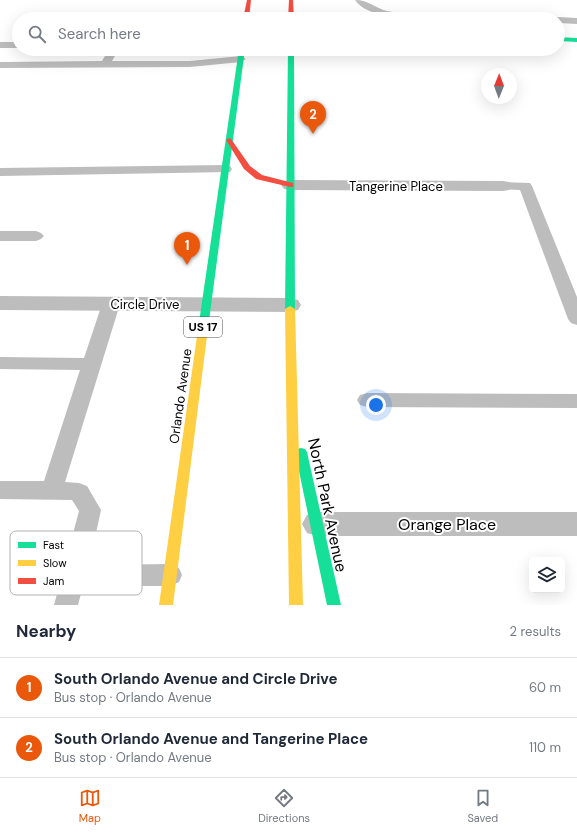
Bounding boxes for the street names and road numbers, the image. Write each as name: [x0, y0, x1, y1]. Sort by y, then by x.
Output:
street label: Tangerine Place: [349, 178, 443, 195]
street label: Circle Drive: [111, 296, 179, 313]
road number: US 17: [184, 317, 222, 337]
street label: Orlando Avenue: [165, 347, 196, 445]
street label: North Park Avenue: [303, 436, 352, 574]
street label: Orange Place: [398, 514, 496, 535]

